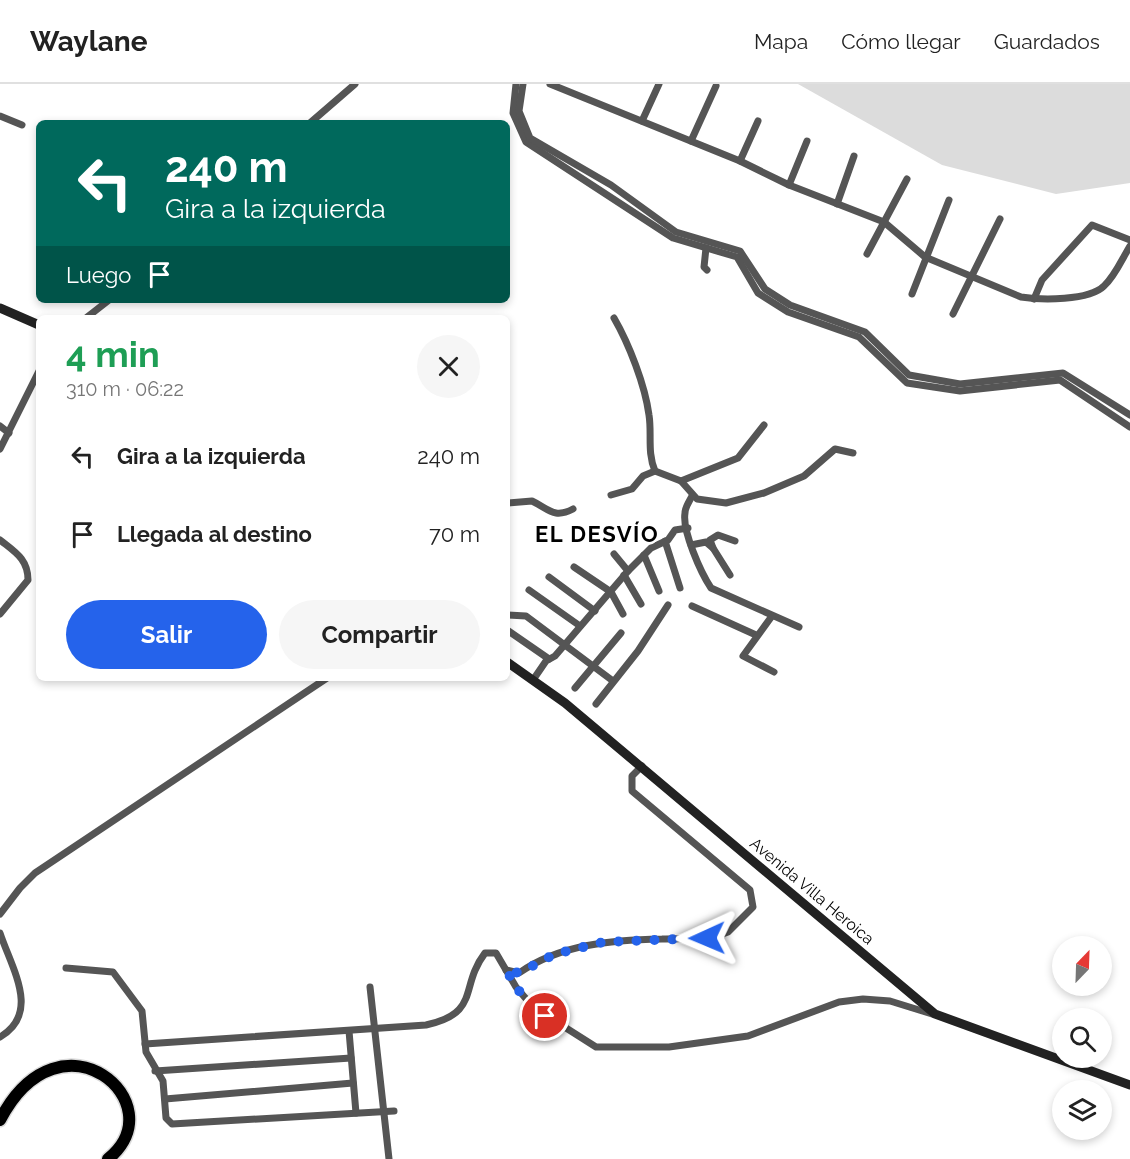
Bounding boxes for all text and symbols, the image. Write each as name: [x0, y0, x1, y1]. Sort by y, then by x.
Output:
text: Waylane: [30, 25, 147, 58]
text: Mapa: [754, 29, 808, 54]
text: Cómo llegar: [841, 29, 961, 54]
text: Guardados: [994, 29, 1100, 54]
text: 240 m: [165, 143, 288, 192]
icon: left: [66, 144, 144, 222]
text: Gira a la izquierda: [165, 193, 386, 224]
icon: arrive: [143, 258, 176, 291]
text: Luego: [66, 262, 131, 288]
text: 4 min: [66, 333, 160, 375]
button: close: [417, 335, 480, 398]
text: 310 m · 06:22: [66, 377, 184, 401]
icon: left: [66, 440, 99, 473]
text: Gira a la izquierda: [117, 443, 306, 469]
text: 240 m: [417, 443, 480, 469]
icon: arrive: [66, 518, 99, 551]
text: Llegada al destino: [117, 521, 312, 547]
text: 70 m: [429, 521, 480, 547]
district label: EL DESVÍO: [535, 521, 659, 547]
button: Salir: [66, 600, 267, 669]
button: Compartir: [279, 600, 480, 669]
street label: Avenida Villa Heroica: [746, 834, 878, 948]
position arrow: [675, 906, 739, 970]
north arrow: [1052, 936, 1112, 996]
map controls: [1052, 936, 1112, 1140]
pin: [519, 990, 570, 1041]
icon: arrive: [528, 999, 561, 1032]
button: search: [1052, 1008, 1112, 1068]
button: layers: [1052, 1080, 1112, 1140]

